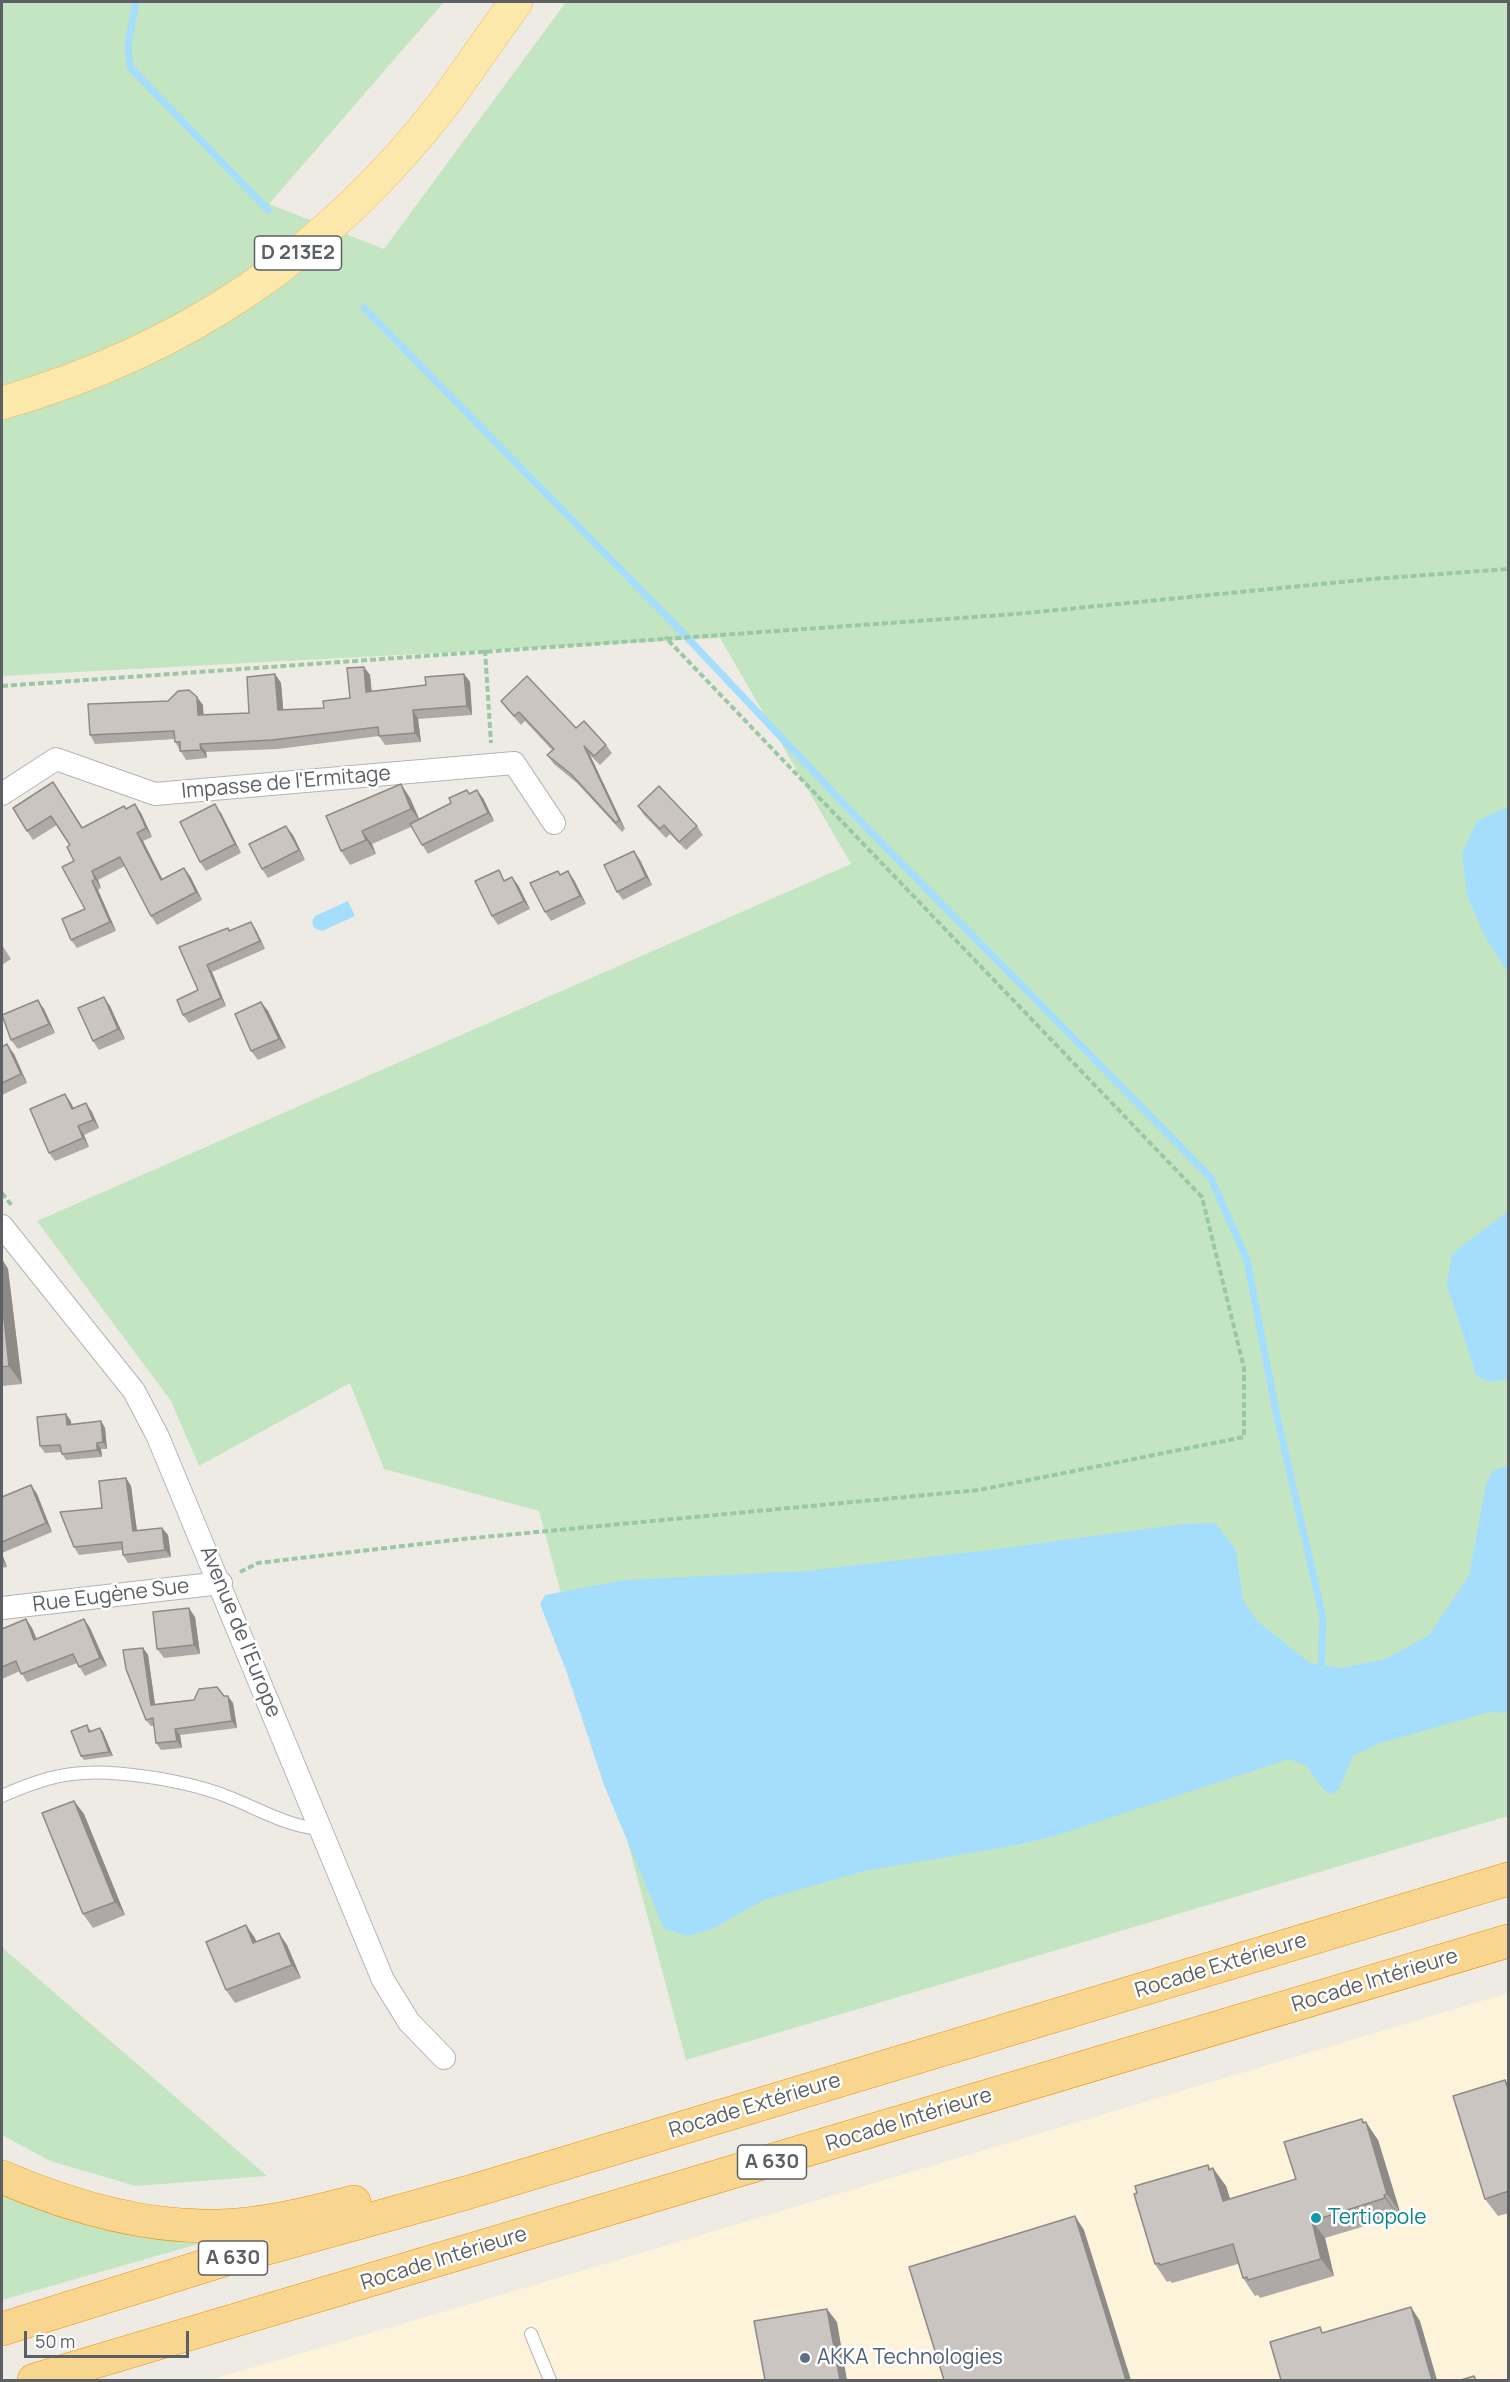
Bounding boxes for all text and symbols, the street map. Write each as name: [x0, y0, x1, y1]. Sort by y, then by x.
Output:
road number: D 213E2: [254, 236, 342, 270]
street label: Impasse de l'Ermitage: [180, 761, 392, 805]
street label: Avenue de l'Europe: [194, 1543, 286, 1721]
street label: Rue Eugène Sue: [31, 1574, 191, 1618]
street label: Rocade Extérieure: [1132, 1928, 1310, 2004]
street label: Rocade Intérieure: [1289, 1944, 1461, 2018]
street label: Rocade Extérieure: [666, 2068, 844, 2144]
street label: Rocade Intérieure: [823, 2083, 995, 2157]
road number: A 630: [738, 2145, 806, 2179]
place label: Tertiopole: [1328, 2205, 1426, 2231]
marker: Tertiopole: [1309, 2211, 1323, 2225]
street label: Rocade Intérieure: [358, 2222, 530, 2296]
road number: A 630: [198, 2241, 268, 2275]
scale bar: [27, 2319, 192, 2357]
text: 50 m: [35, 2329, 75, 2353]
place label: AKKA Technologies: [817, 2345, 1003, 2371]
marker: AKKA Technologies: [798, 2351, 812, 2365]

